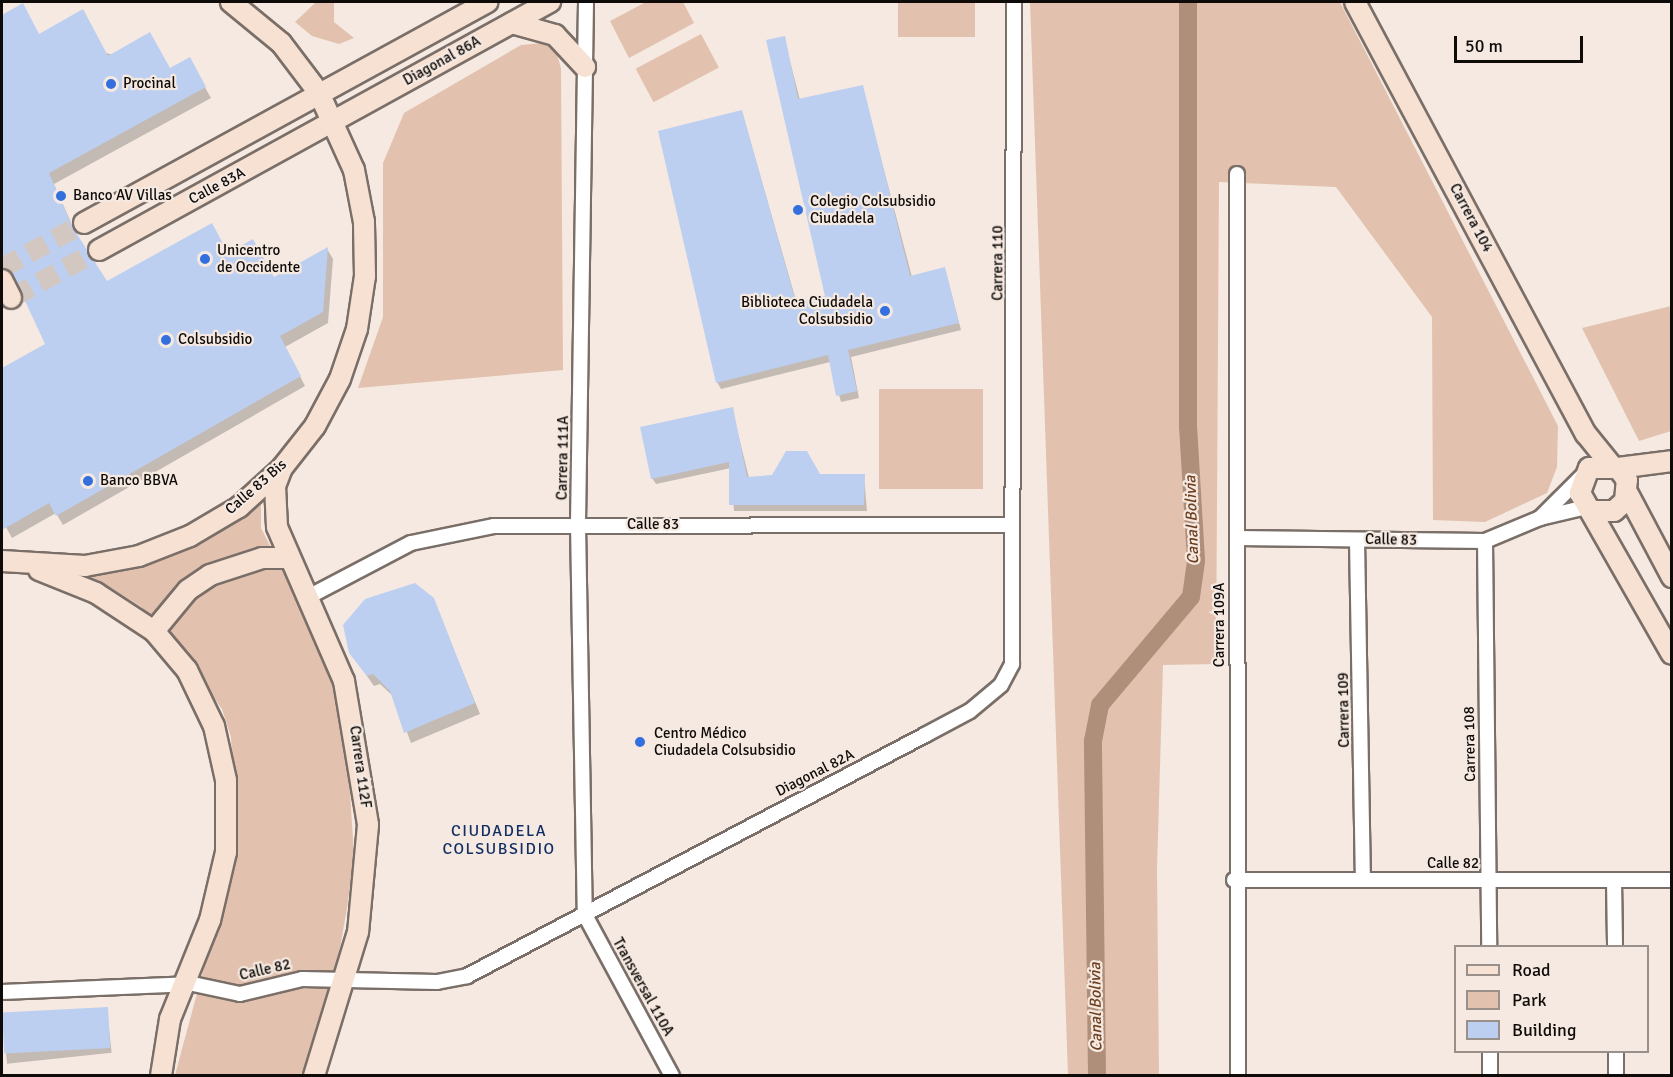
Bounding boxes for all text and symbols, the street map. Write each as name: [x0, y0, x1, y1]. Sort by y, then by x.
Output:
scale bar: [1457, 24, 1586, 62]
street label: Diagonal 86A: [400, 32, 484, 90]
text: 50 m: [1465, 35, 1503, 57]
place label: Procinal: [123, 75, 176, 93]
marker: Procinal: [104, 77, 118, 91]
street label: Calle 83A: [186, 164, 248, 208]
street label: Carrera 104: [1445, 180, 1497, 256]
place label: Banco AV Villas: [73, 187, 172, 205]
marker: Banco AV Villas: [54, 189, 68, 203]
place label: Colegio Colsubsidio Ciudadela: [810, 192, 936, 227]
marker: Colegio Colsubsidio Ciudadela: [791, 203, 805, 217]
street label: Carrera 110: [989, 225, 1007, 301]
place label: Unicentro de Occidente: [217, 241, 300, 276]
marker: Unicentro de Occidente: [198, 252, 212, 266]
place label: Biblioteca Ciudadela Colsubsidio: [741, 293, 873, 328]
marker: Biblioteca Ciudadela Colsubsidio: [878, 304, 892, 318]
place label: Colsubsidio: [178, 331, 252, 349]
marker: Colsubsidio: [159, 333, 173, 347]
street label: Carrera 111A: [553, 416, 573, 500]
street label: Calle 83 Bis: [222, 456, 290, 518]
place label: Banco BBVA: [100, 472, 178, 490]
marker: Banco BBVA: [81, 474, 95, 488]
water label: Canal Bolivia: [1181, 475, 1203, 565]
street label: Calle 83: [627, 516, 679, 534]
street label: Calle 83: [1365, 531, 1417, 549]
street label: Carrera 109A: [1211, 583, 1229, 667]
street label: Carrera 109: [1334, 672, 1354, 748]
street label: Carrera 108: [1460, 706, 1480, 782]
place label: Centro Médico Ciudadela Colsubsidio: [654, 724, 796, 759]
street label: Carrera 112F: [345, 725, 375, 809]
marker: Centro Médico Ciudadela Colsubsidio: [631, 733, 649, 751]
street label: Diagonal 82A: [773, 745, 857, 801]
district label: CIUDADELA COLSUBSIDIO: [442, 821, 556, 859]
street label: Calle 82: [1427, 855, 1479, 873]
street label: Transversal 110A: [609, 935, 677, 1039]
legend: [1454, 945, 1649, 1053]
street label: Calle 82: [238, 955, 292, 985]
text: Road: [1512, 959, 1551, 981]
water label: Canal Bolivia: [1086, 962, 1106, 1052]
text: Park: [1512, 989, 1547, 1011]
text: Building: [1512, 1019, 1576, 1041]

